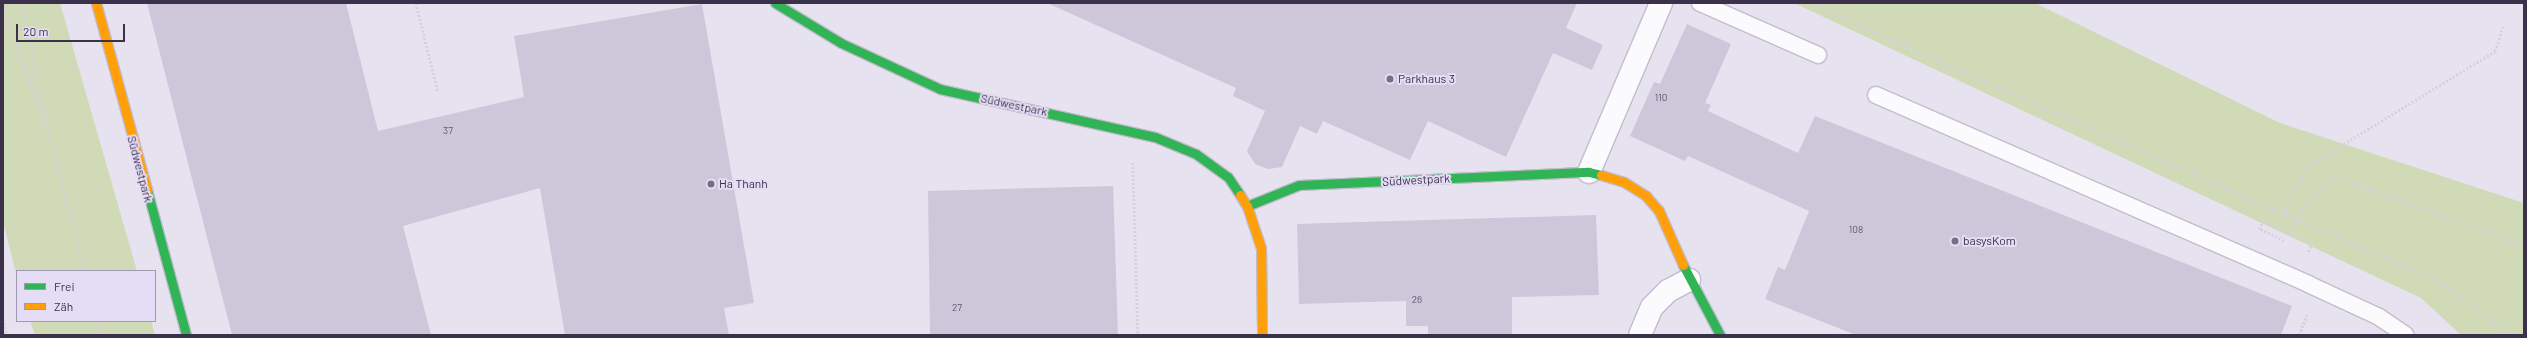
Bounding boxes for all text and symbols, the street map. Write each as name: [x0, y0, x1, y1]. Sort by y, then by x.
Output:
scale bar: [18, 16, 127, 42]
text: 20 m: [23, 24, 49, 38]
place label: Parkhaus 3: [1398, 72, 1455, 86]
marker: Parkhaus 3: [1385, 74, 1395, 84]
street label: Südwestpark: [979, 91, 1049, 119]
house number: 110: [1655, 92, 1667, 104]
house number: 37: [443, 125, 453, 137]
street label: Südwestpark: [124, 134, 156, 204]
street label: Südwestpark: [1382, 171, 1450, 189]
place label: Ha Thanh: [719, 177, 768, 191]
marker: Ha Thanh: [706, 179, 716, 189]
house number: 108: [1849, 224, 1863, 236]
place label: basysKom: [1963, 234, 2016, 248]
marker: basysKom: [1950, 236, 1960, 246]
legend: [16, 270, 156, 322]
text: Frei: [54, 279, 74, 293]
house number: 26: [1412, 294, 1422, 306]
text: Zäh: [54, 299, 73, 313]
house number: 27: [952, 302, 962, 314]

